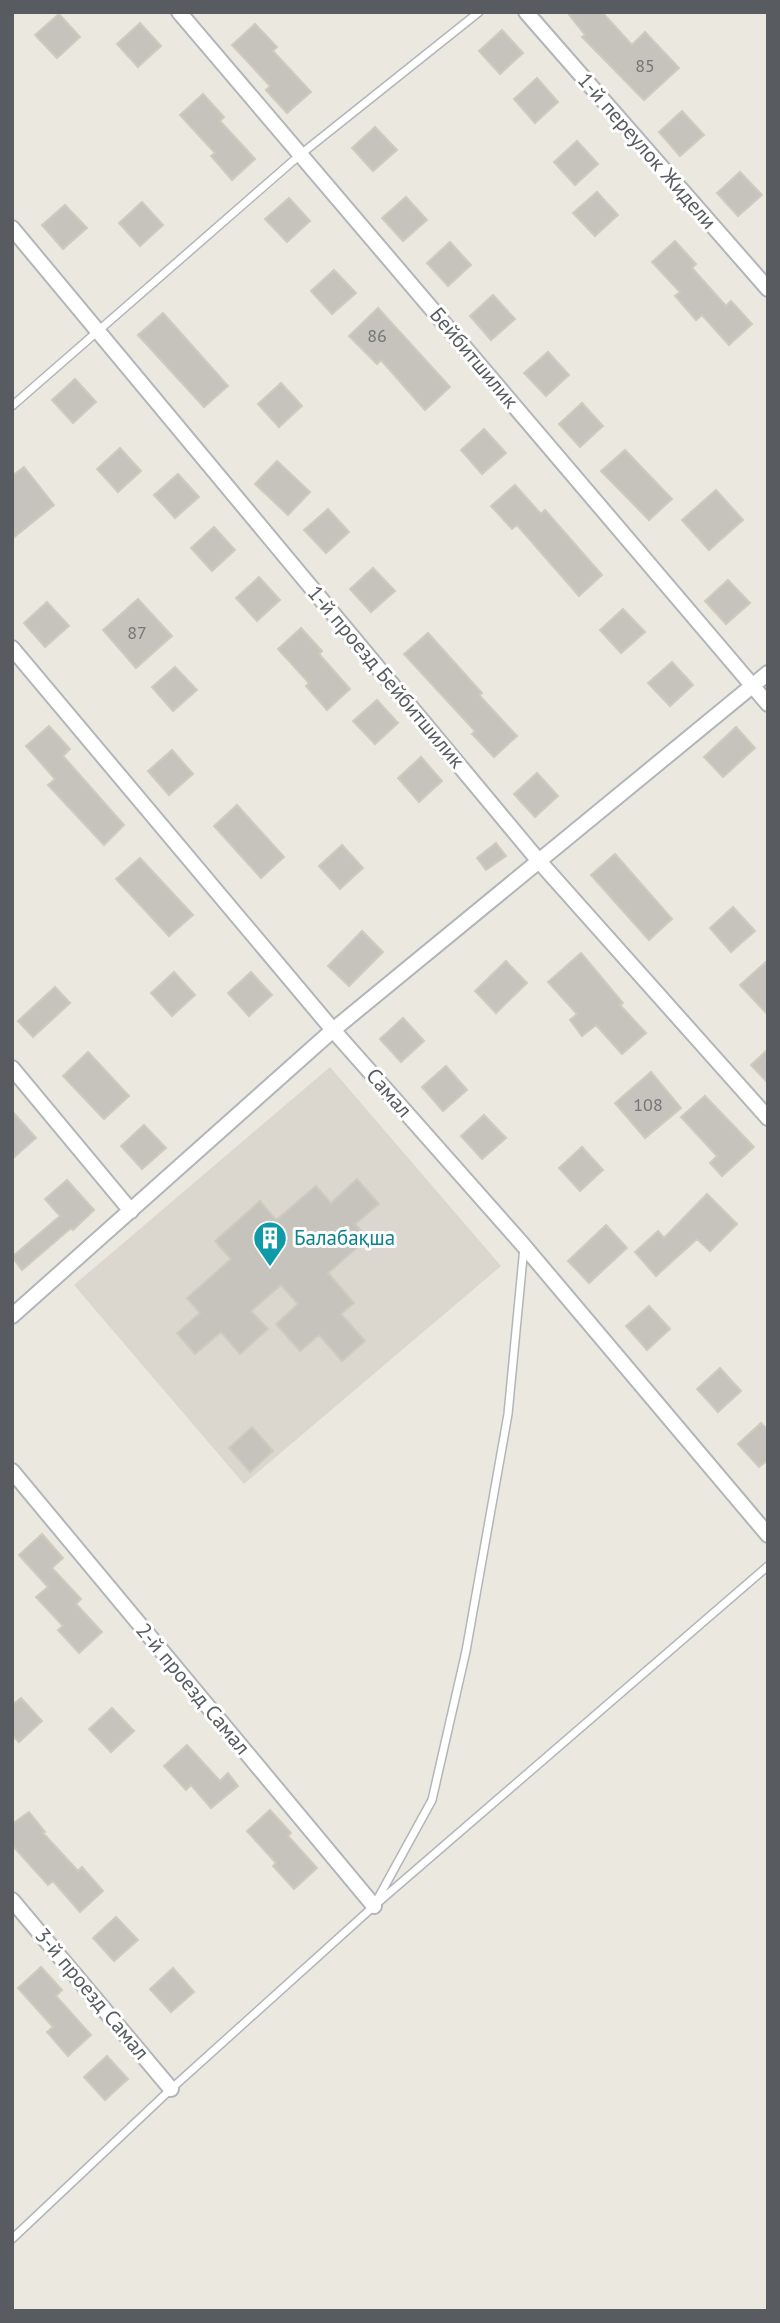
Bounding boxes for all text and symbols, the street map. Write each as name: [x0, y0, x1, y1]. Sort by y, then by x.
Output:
house number: 85: [635, 54, 655, 77]
street label: 1-й переулок Жидели: [572, 67, 723, 234]
street label: Бейбитшилик: [424, 302, 525, 414]
house number: 86: [367, 324, 387, 347]
street label: 1-й проезд Бейбитшилик: [302, 580, 471, 774]
house number: 87: [127, 621, 147, 644]
street label: Самал: [361, 1062, 418, 1123]
house number: 108: [633, 1093, 663, 1116]
building icon: Балабақша: [251, 1219, 289, 1268]
place label: Балабақша: [294, 1224, 395, 1251]
street label: 2-й проезд Самал: [130, 1617, 256, 1760]
street label: 3-й проезд Самал: [29, 1922, 155, 2065]

